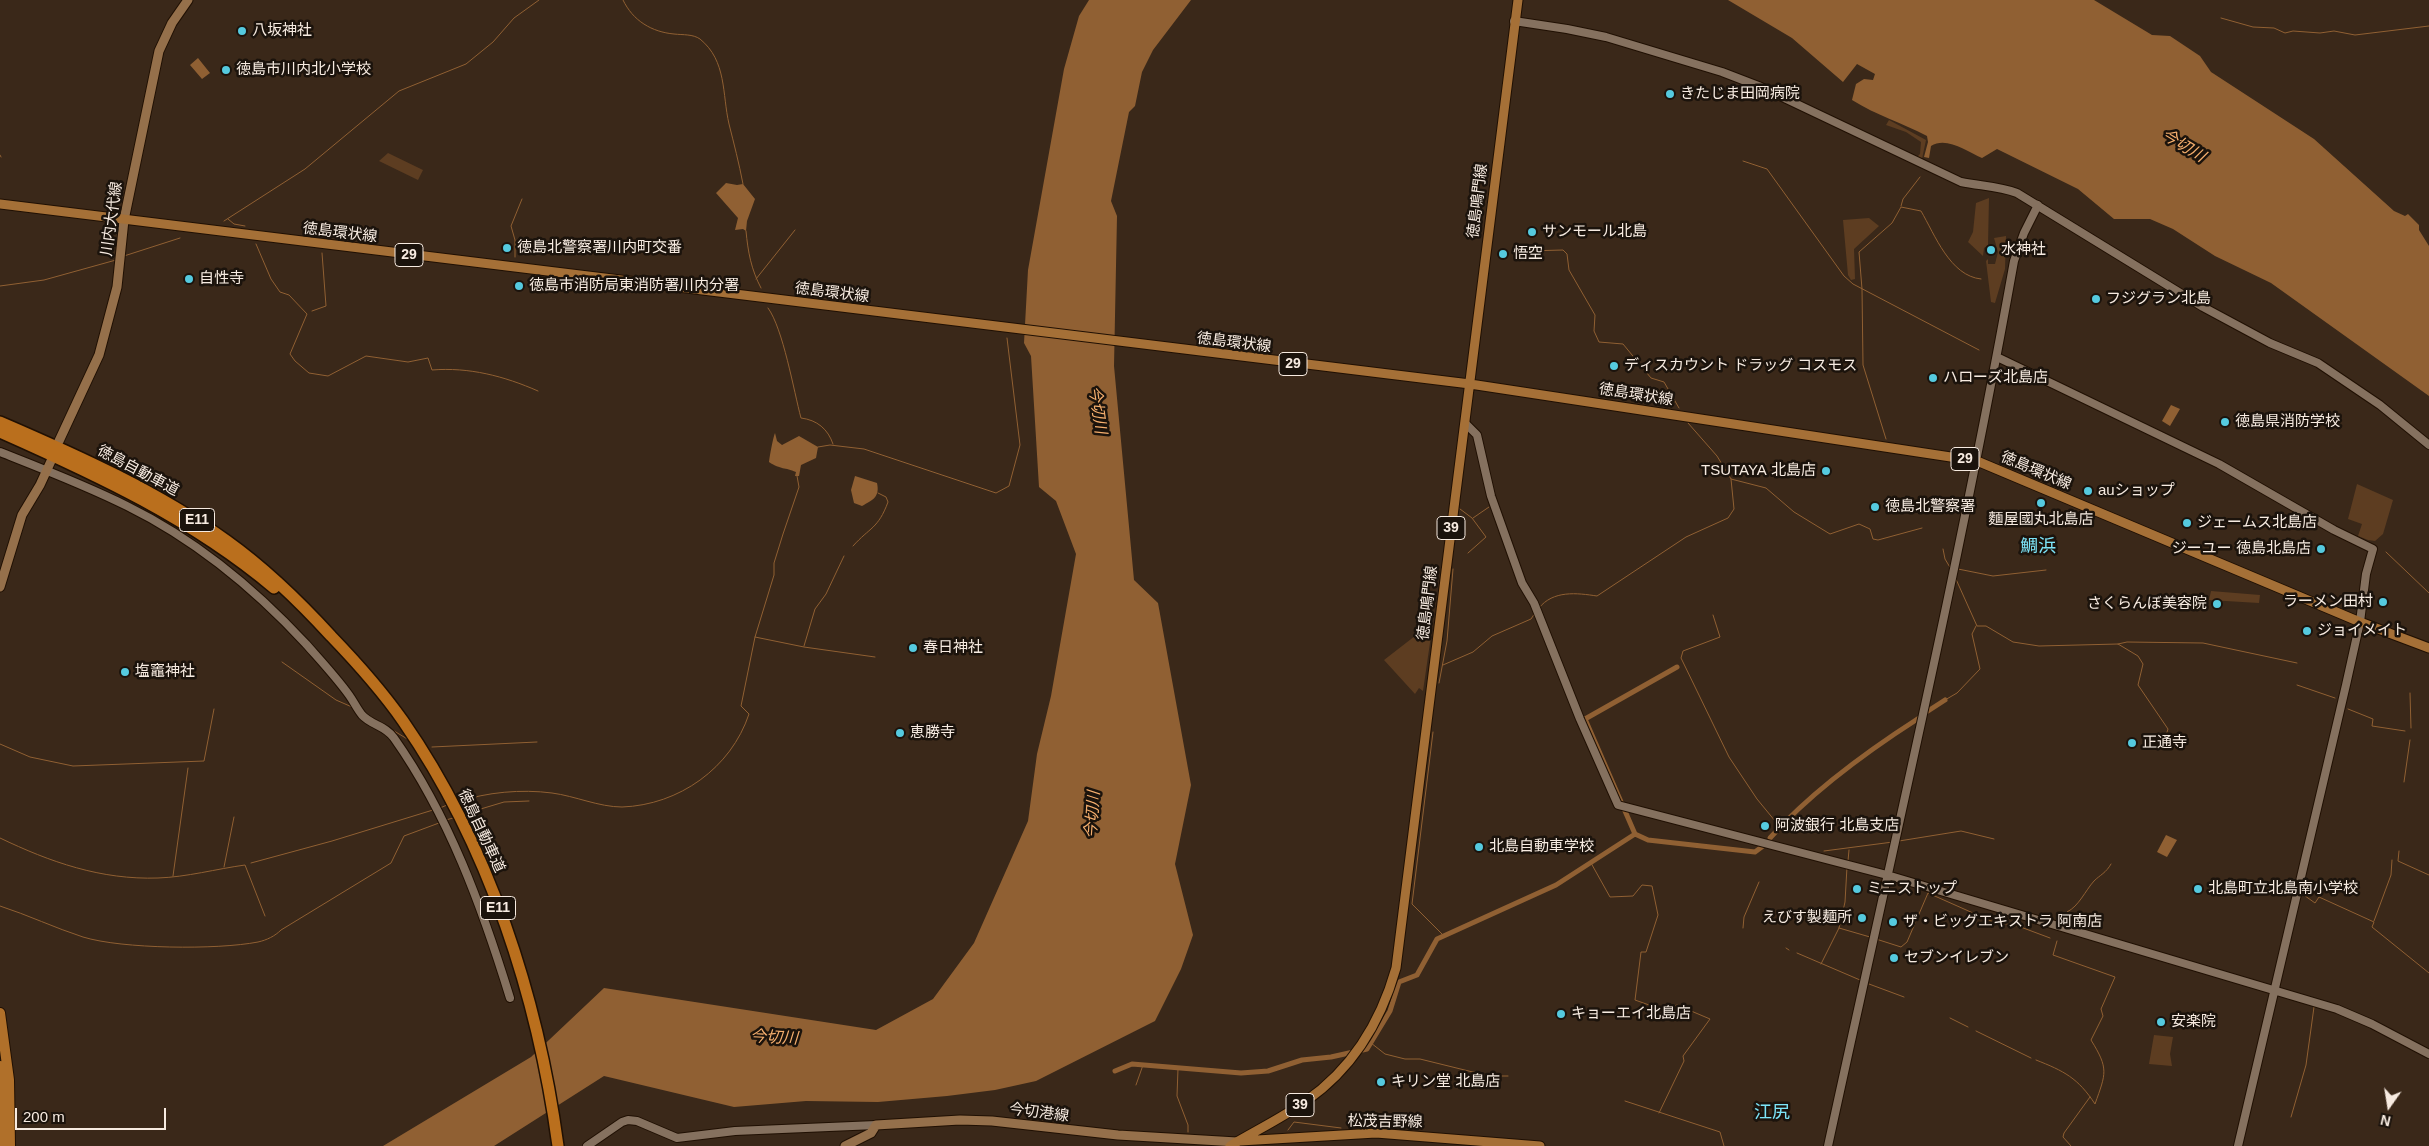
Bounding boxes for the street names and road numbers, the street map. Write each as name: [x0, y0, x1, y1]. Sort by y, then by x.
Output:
street label: 徳島鳴門線: [1464, 163, 1492, 239]
street label: 川内大代線: [98, 181, 126, 257]
street label: 徳島環状線: [302, 219, 378, 247]
road number: 29: [395, 244, 423, 266]
street label: 徳島環状線: [794, 279, 870, 307]
street label: 徳島環状線: [1196, 329, 1272, 357]
road number: 29: [1279, 352, 1307, 376]
street label: 徳島環状線: [1598, 380, 1674, 410]
street label: 徳島自動車道: [94, 442, 182, 500]
road number: 29: [1951, 448, 1979, 470]
street label: 徳島環状線: [1998, 448, 2074, 494]
road number: E11: [180, 508, 214, 532]
road number: 39: [1437, 516, 1465, 540]
street label: 徳島鳴門線: [1414, 565, 1442, 641]
street label: 徳島自動車道: [454, 786, 508, 876]
road number: E11: [480, 896, 516, 920]
road number: 39: [1286, 1094, 1314, 1116]
street label: 今切港線: [1008, 1100, 1070, 1126]
street label: 松茂吉野線: [1347, 1112, 1423, 1132]

